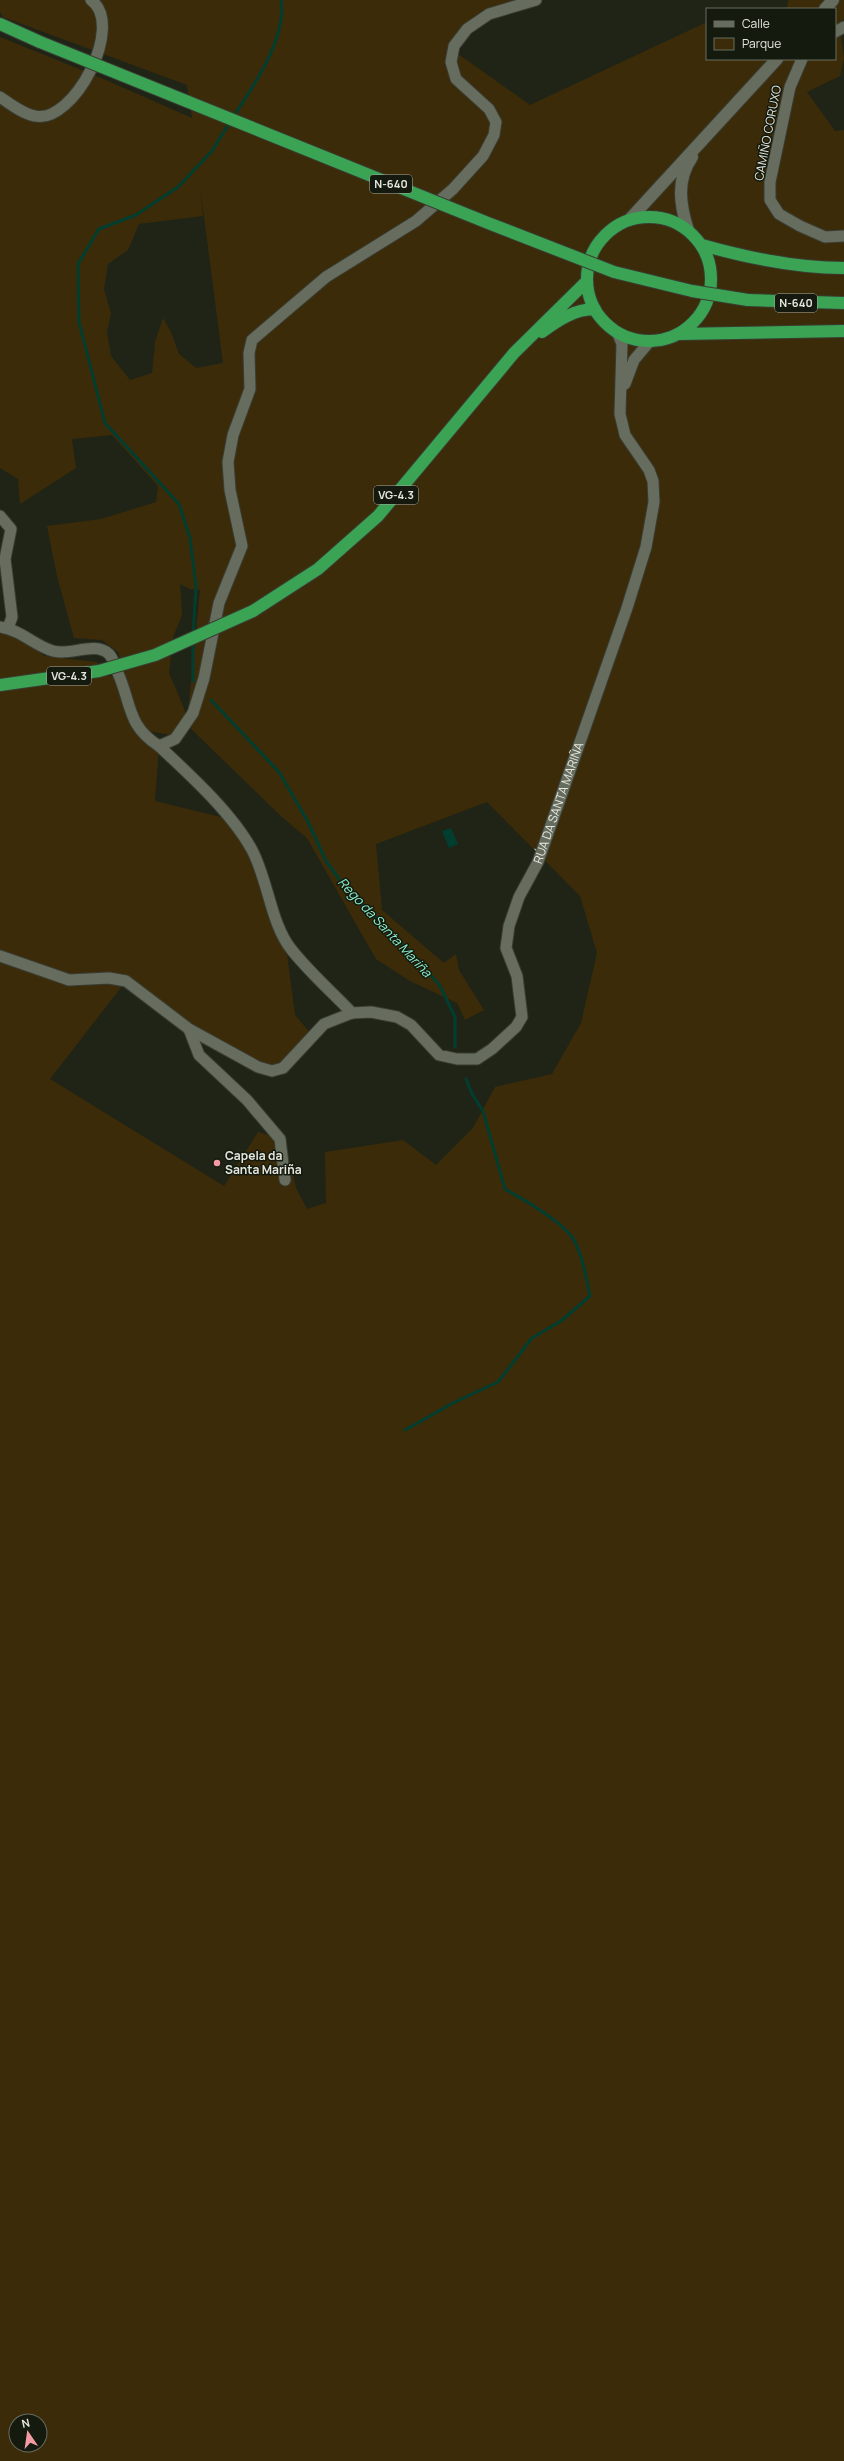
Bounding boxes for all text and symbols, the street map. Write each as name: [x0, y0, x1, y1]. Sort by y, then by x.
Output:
legend: [706, 8, 836, 60]
text: Calle: [742, 15, 770, 32]
text: Parque: [742, 35, 781, 52]
street label: CAMIÑO CORUXO: [750, 83, 785, 182]
road number: N-640: [370, 175, 412, 193]
road number: N-640: [775, 294, 817, 312]
road number: VG-4.3: [374, 486, 418, 504]
road number: VG-4.3: [47, 667, 91, 685]
street label: RÚA DA SANTA MARIÑA: [529, 739, 587, 866]
water label: Rego da Santa Mariña: [334, 873, 436, 981]
place label: Capela da Santa Mariña: [225, 1147, 302, 1178]
marker: Capela da Santa Mariña: [212, 1158, 222, 1168]
north arrow: [8, 2413, 48, 2453]
text: N: [20, 2415, 31, 2431]

